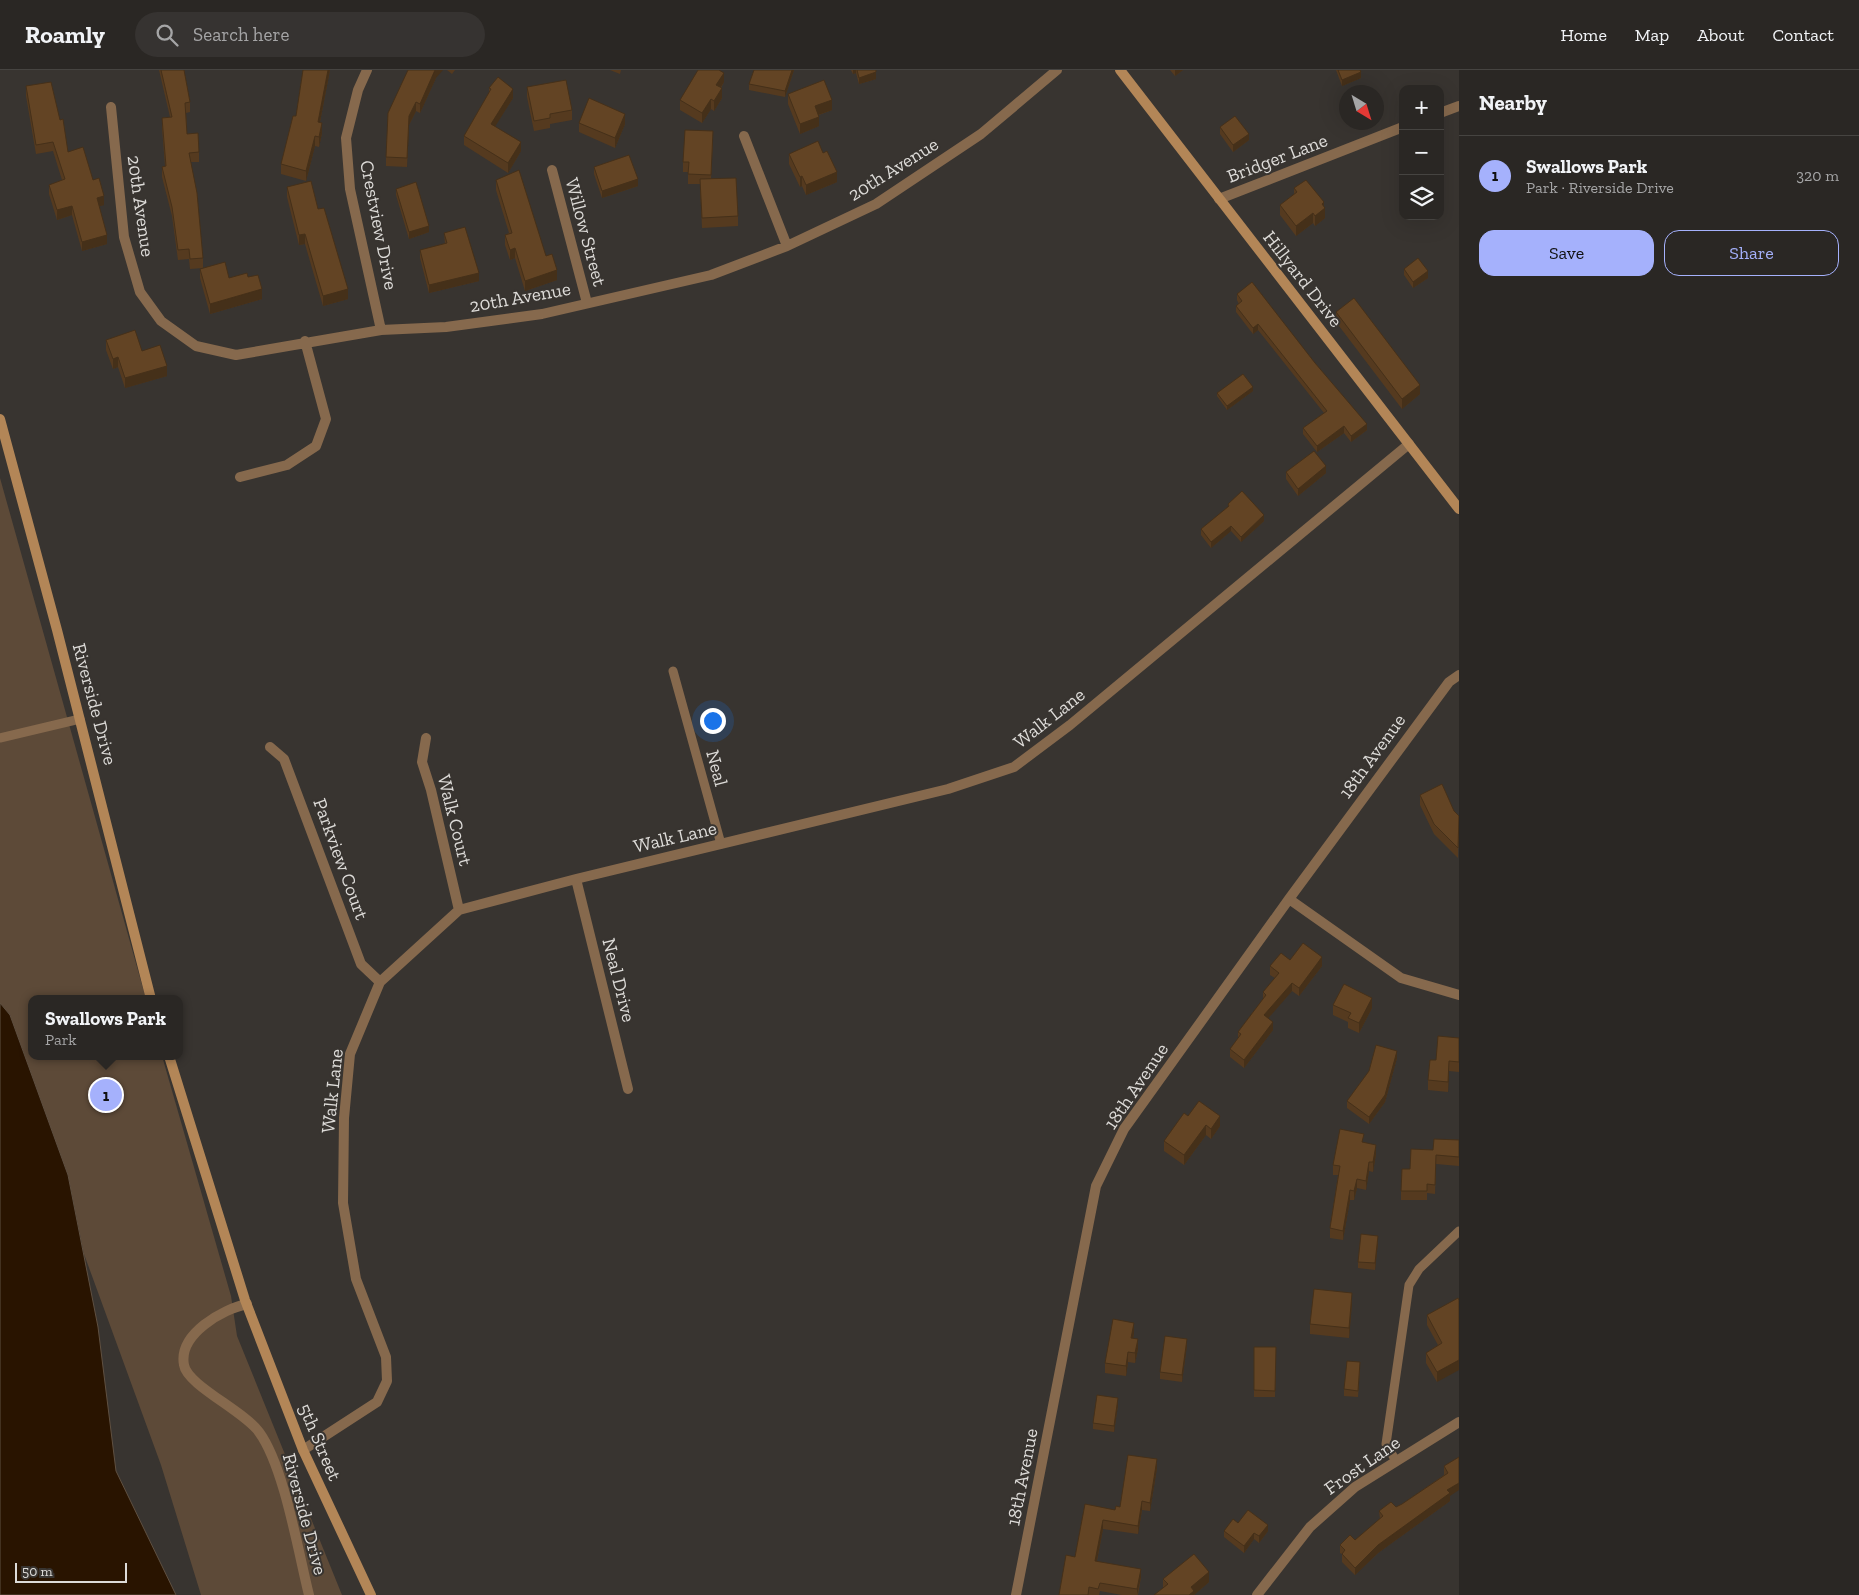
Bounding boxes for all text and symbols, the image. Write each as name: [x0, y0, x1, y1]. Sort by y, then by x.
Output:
search box: [135, 12, 485, 57]
text: Roamly: [25, 20, 105, 49]
icon: search: [153, 21, 181, 49]
text: Search here: [193, 23, 289, 46]
text: Home: [1560, 24, 1607, 46]
text: Map: [1635, 24, 1669, 46]
text: About: [1697, 24, 1744, 46]
text: Contact: [1772, 24, 1834, 46]
north arrow: [1339, 85, 1384, 130]
map controls: [1399, 85, 1444, 220]
button: +: [1399, 85, 1444, 130]
text: Nearby: [1479, 90, 1547, 115]
street label: Bridger Lane: [1223, 128, 1331, 188]
button: −: [1399, 130, 1444, 175]
street label: 20th Avenue: [844, 132, 942, 206]
street label: 20th Avenue: [123, 154, 160, 258]
text: Swallows Park: [1526, 155, 1647, 178]
street label: Crestview Drive: [355, 158, 403, 292]
text: 1: [1492, 166, 1498, 185]
text: 320 m: [1796, 166, 1839, 185]
street label: Willow Street: [561, 175, 611, 289]
button: layers: [1399, 175, 1444, 220]
text: Park · Riverside Drive: [1526, 178, 1674, 197]
street label: Hillyard Drive: [1258, 226, 1348, 332]
button: Save: [1479, 230, 1654, 276]
button: Share: [1664, 230, 1839, 276]
street label: 20th Avenue: [468, 277, 572, 317]
street label: Riverside Drive: [68, 641, 122, 767]
street label: Walk Lane: [1009, 683, 1089, 753]
your location: [700, 708, 726, 734]
street label: 18th Avenue: [1334, 709, 1410, 803]
street label: Neal: [701, 747, 733, 789]
street label: Walk Court: [433, 772, 477, 868]
street label: Parkview Court: [308, 795, 374, 923]
street label: Walk Lane: [631, 816, 719, 858]
street label: Neal Drive: [597, 936, 641, 1024]
popup: [28, 995, 183, 1060]
text: Swallows Park: [45, 1007, 166, 1030]
text: Park: [45, 1030, 77, 1049]
street label: 18th Avenue: [1099, 1038, 1173, 1133]
street label: Walk Lane: [316, 1048, 348, 1134]
pin: 1: [90, 1076, 122, 1114]
street label: 5th Street: [293, 1400, 347, 1484]
street label: 18th Avenue: [1001, 1426, 1043, 1528]
street label: Frost Lane: [1320, 1430, 1404, 1499]
street label: Riverside Drive: [278, 1451, 332, 1577]
scale bar: [15, 1560, 128, 1583]
text: 50 m: [22, 1563, 53, 1580]

